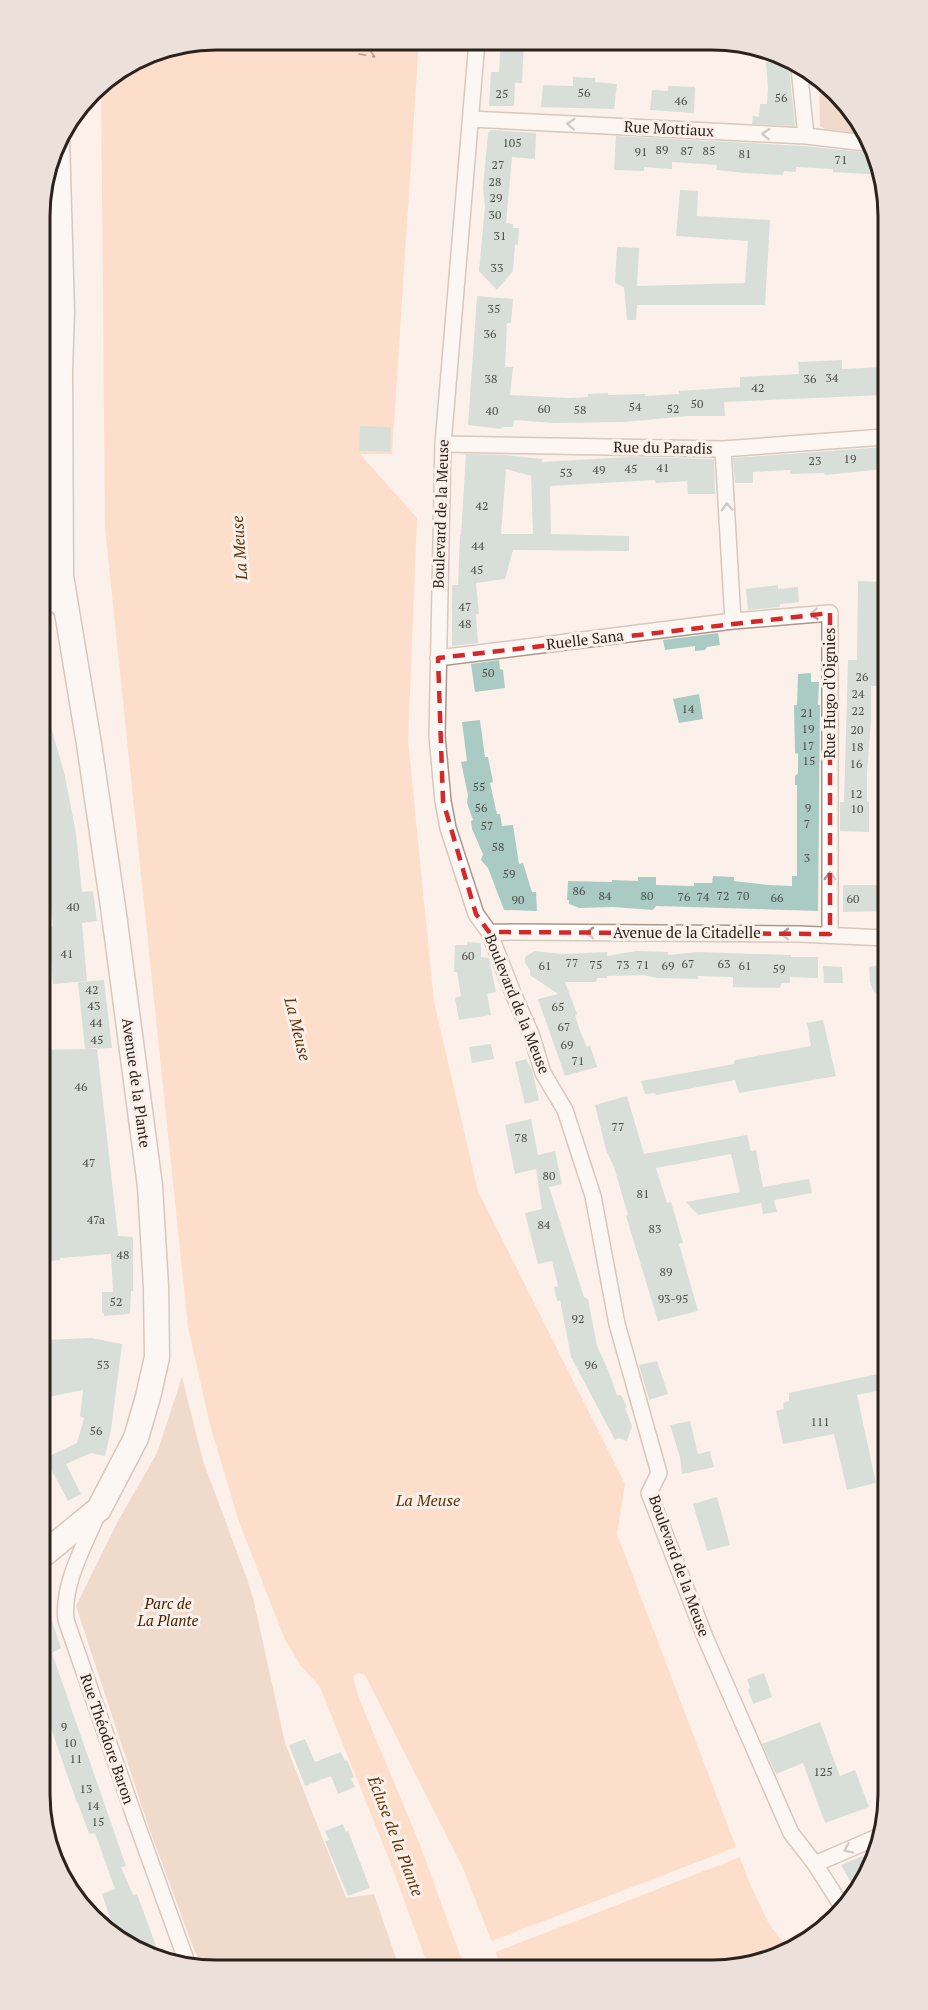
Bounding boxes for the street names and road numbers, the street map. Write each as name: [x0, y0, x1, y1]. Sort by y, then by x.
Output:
street label: Rue Mottiaux: [624, 116, 715, 140]
street label: Rue du Paradis: [613, 436, 713, 458]
street label: Boulevard de la Meuse: [427, 439, 453, 589]
street label: Ruelle Sana: [545, 624, 625, 654]
street label: Rue Hugo d'Oignies: [819, 628, 839, 758]
street label: Avenue de la Citadelle: [613, 922, 761, 942]
street label: Boulevard de la Meuse: [481, 931, 555, 1077]
street label: Avenue de la Plante: [118, 1017, 156, 1149]
street label: Boulevard de la Meuse: [645, 1492, 715, 1639]
street label: Rue Théodore Baron: [76, 1671, 140, 1807]

